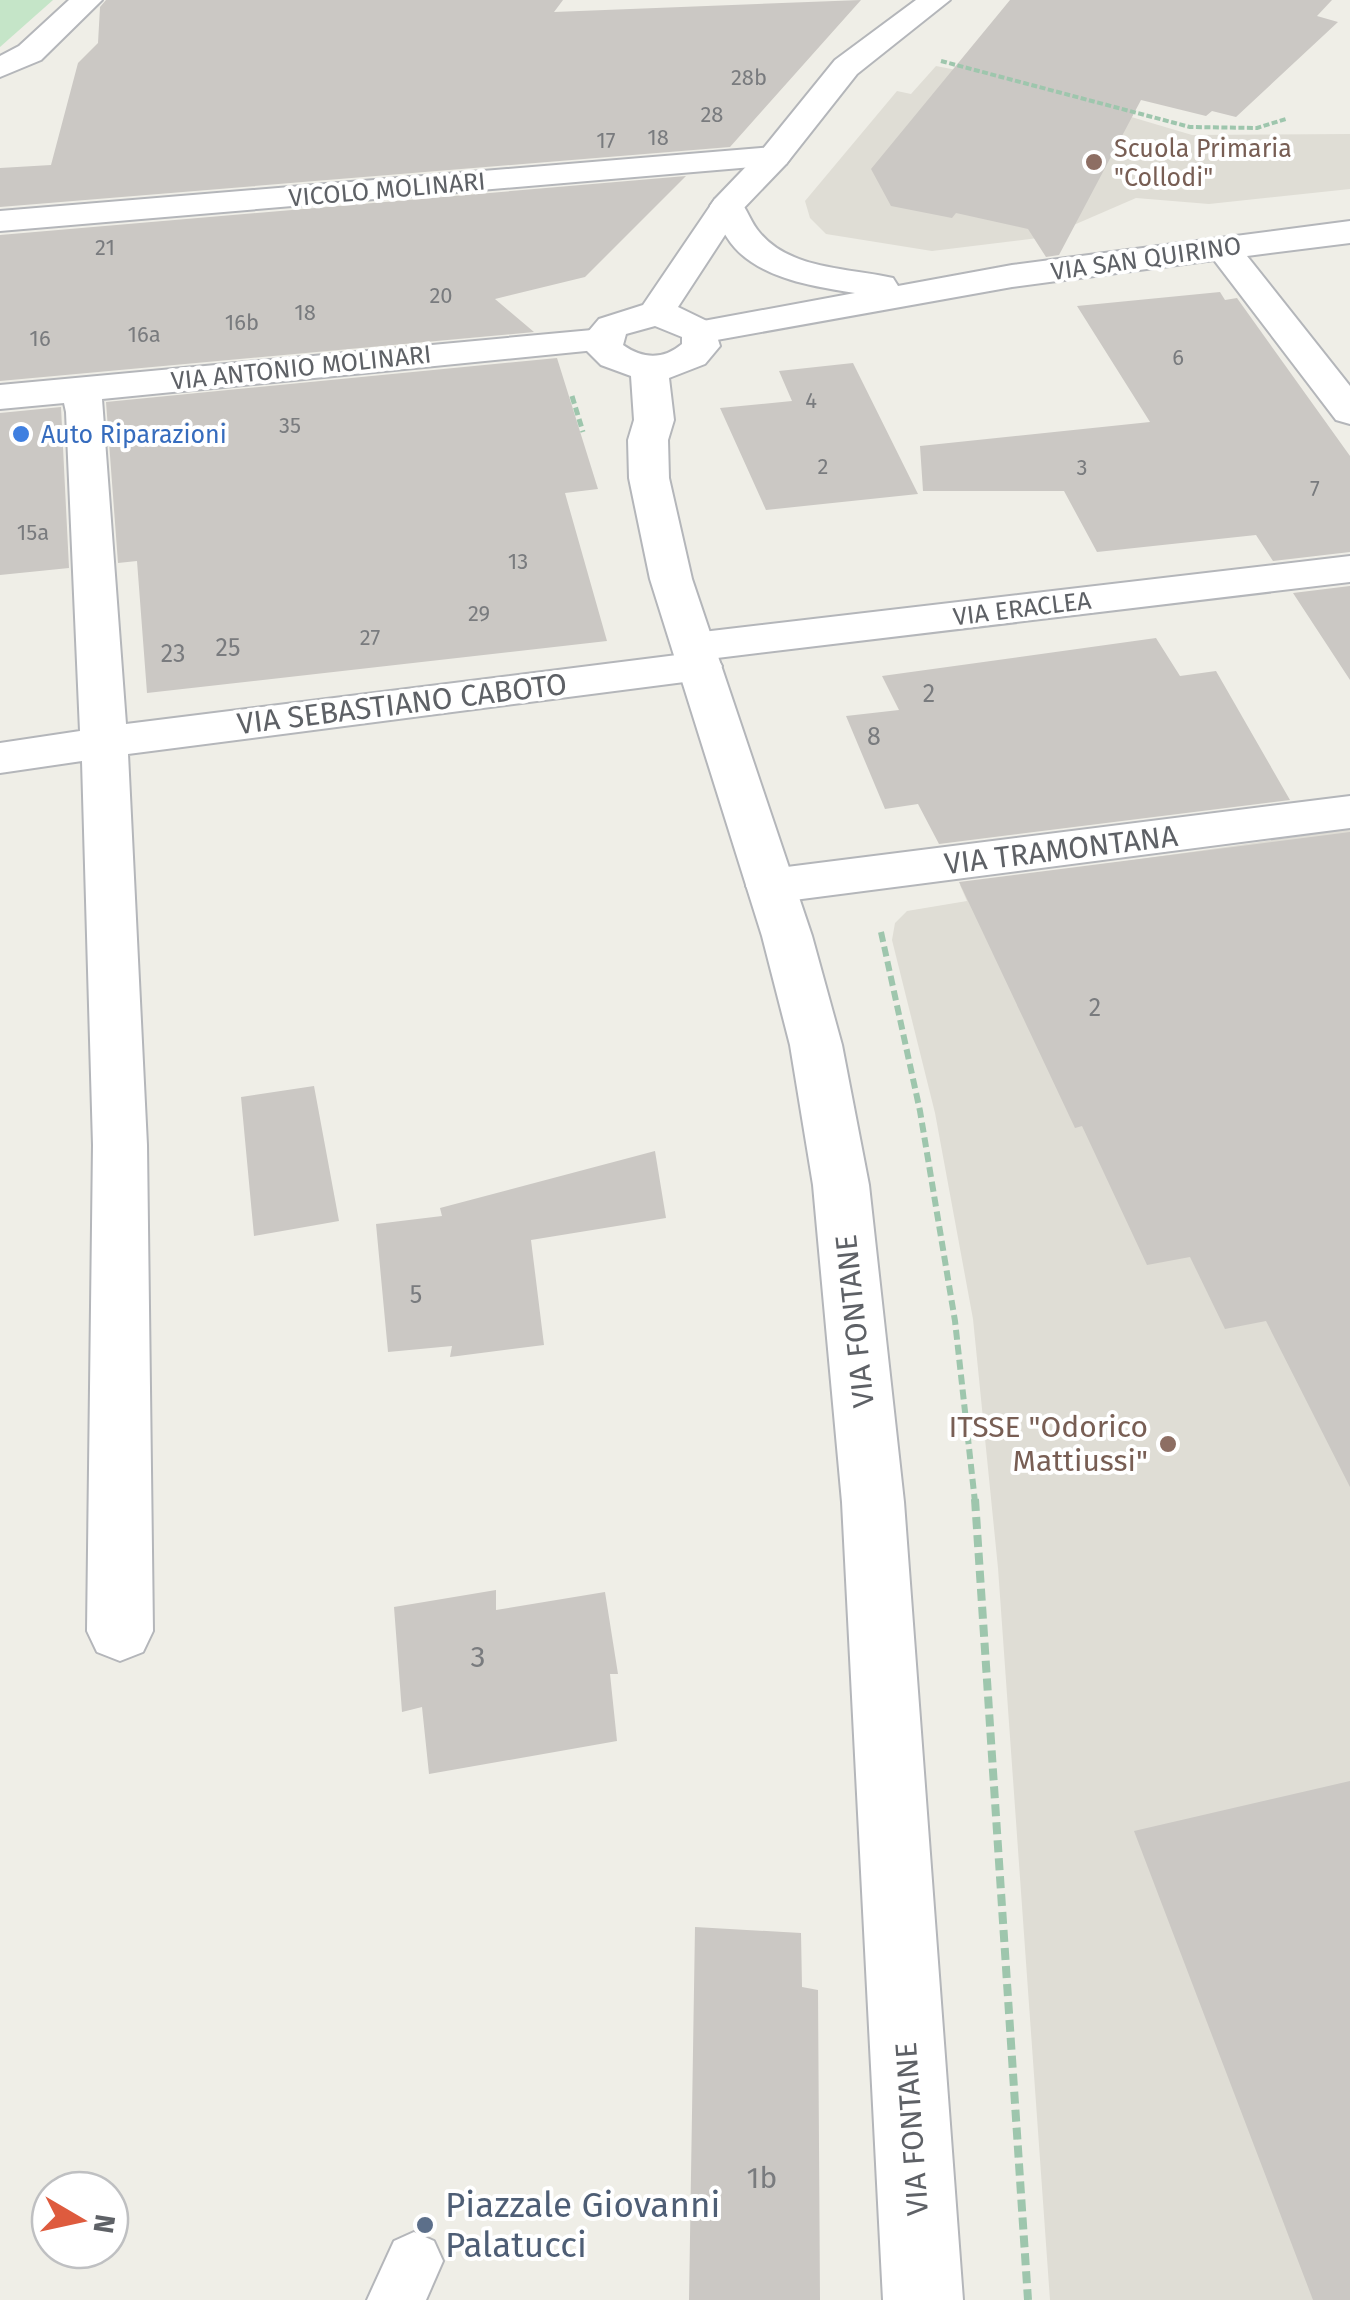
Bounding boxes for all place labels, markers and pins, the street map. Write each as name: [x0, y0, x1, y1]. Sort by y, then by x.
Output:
place label: Scuola Primaria "Collodi": [1114, 134, 1292, 193]
marker: Scuola Primaria "Collodi": [1083, 151, 1105, 173]
place label: Auto Riparazioni: [41, 420, 227, 450]
marker: Auto Riparazioni: [10, 423, 32, 445]
place label: ITSSE "Odorico Mattiussi": [948, 1409, 1148, 1479]
marker: ITSSE "Odorico Mattiussi": [1157, 1433, 1179, 1455]
place label: Piazzale Giovanni Palatucci: [445, 2184, 720, 2266]
marker: Piazzale Giovanni Palatucci: [414, 2214, 436, 2236]

